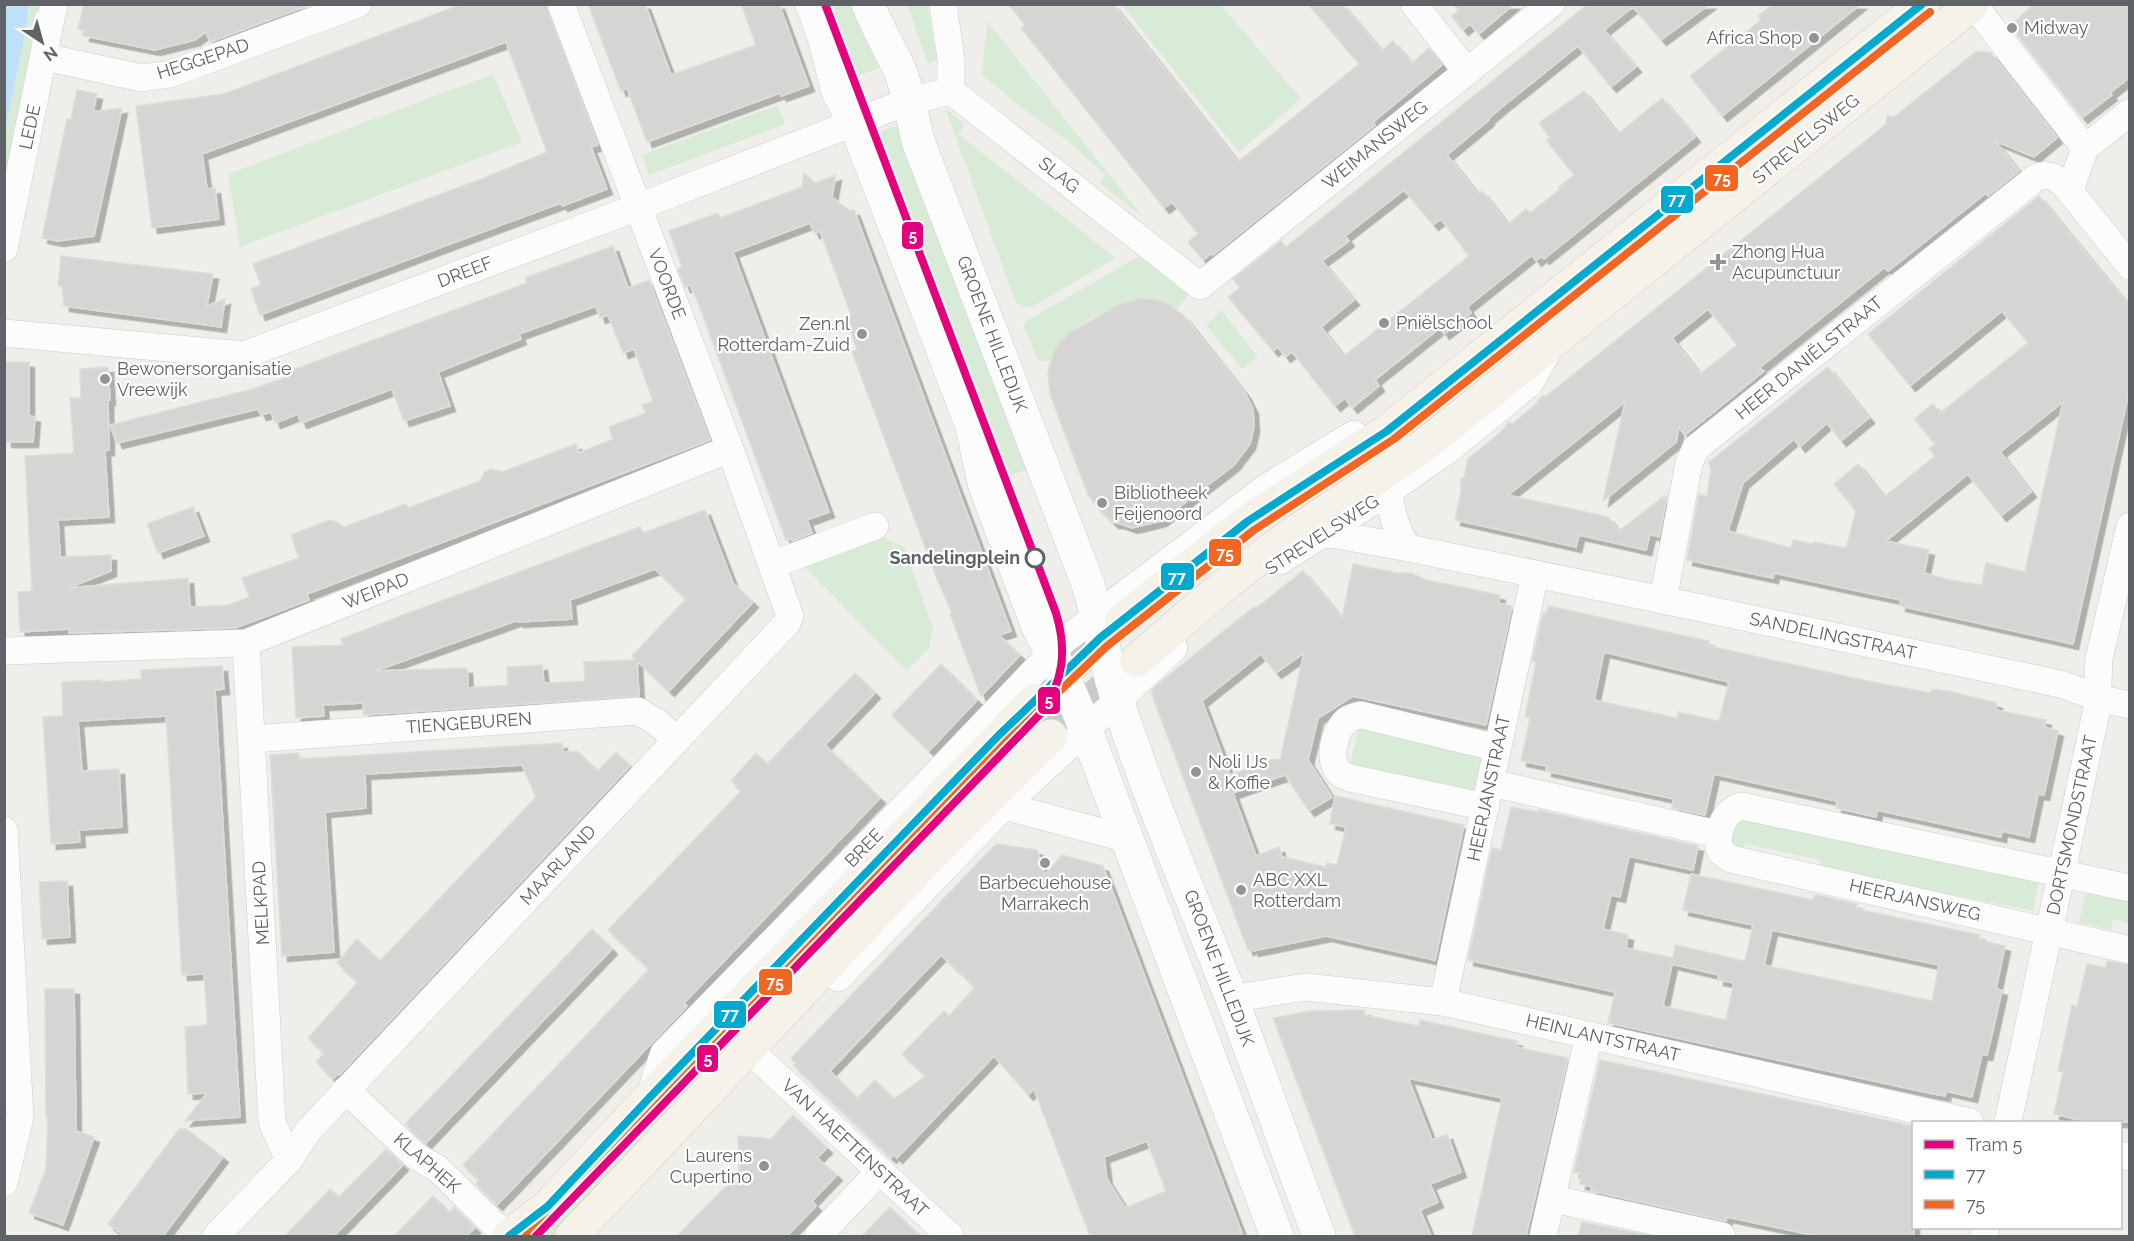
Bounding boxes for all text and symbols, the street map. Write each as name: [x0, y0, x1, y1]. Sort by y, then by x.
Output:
north arrow: [12, 12, 72, 72]
place label: Midway: [2024, 17, 2089, 38]
marker: Midway: [2005, 21, 2019, 35]
place label: Africa Shop: [1706, 27, 1802, 48]
marker: Africa Shop: [1807, 31, 1821, 45]
street label: HEGGEPAD: [154, 34, 252, 83]
text: N: [40, 42, 61, 65]
street label: STREVELSWEG: [1748, 89, 1863, 188]
street label: WEIMANSWEG: [1318, 96, 1431, 193]
street label: LEDE: [15, 103, 44, 151]
street label: SLAG: [1035, 152, 1084, 197]
line badge: 75: [1704, 164, 1739, 192]
text: 75: [1713, 169, 1731, 188]
line badge: 77: [1660, 185, 1694, 214]
text: 77: [1668, 190, 1686, 209]
line badge: 5: [901, 221, 924, 250]
text: 5: [909, 226, 918, 245]
place label: Zhong Hua Acupunctuur: [1732, 241, 1841, 283]
street label: VOORDE: [644, 245, 691, 322]
street label: DREEF: [434, 251, 495, 292]
street label: GROENE HILLEDIJK: [953, 253, 1032, 415]
marker: Zhong Hua Acupunctuur: [1709, 253, 1727, 271]
street label: HEER DANIËLSTRAAT: [1731, 292, 1887, 424]
place label: Pniëlschool: [1396, 312, 1493, 333]
place label: Zen.nl Rotterdam-Zuid: [717, 313, 850, 355]
marker: Pniëlschool: [1377, 316, 1391, 330]
marker: Zen.nl Rotterdam-Zuid: [855, 327, 869, 341]
place label: Bewonersorganisatie Vreewijk: [117, 358, 292, 400]
marker: Bewonersorganisatie Vreewijk: [98, 372, 112, 386]
place label: Bibliotheek Feijenoord: [1114, 482, 1208, 524]
street label: STREVELSWEG: [1261, 490, 1383, 579]
marker: Bibliotheek Feijenoord: [1095, 496, 1109, 510]
line badge: 75: [1208, 538, 1242, 567]
text: 75: [1216, 544, 1234, 563]
place label: Sandelingplein: [889, 547, 1020, 568]
marker: Sandelingplein: [1025, 548, 1045, 568]
line badge: 77: [1160, 562, 1195, 591]
street label: WEIPAD: [340, 568, 412, 613]
text: 77: [1168, 568, 1186, 587]
street label: SANDELINGSTRAAT: [1748, 608, 1918, 663]
line badge: 5: [1037, 686, 1061, 715]
text: 5: [1045, 691, 1054, 710]
street label: TIENGEBUREN: [405, 708, 533, 737]
street label: HEERJANSTRAAT: [1463, 713, 1514, 863]
street label: DORTSMONDSTRAAT: [2042, 733, 2101, 917]
place label: Noli IJs & Koffie: [1208, 751, 1270, 793]
marker: Noli IJs & Koffie: [1189, 765, 1203, 779]
street label: MAARLAND: [515, 820, 600, 909]
street label: BREE: [840, 824, 887, 871]
marker: Barbecuehouse Marrakech: [1038, 856, 1052, 870]
street label: MELKPAD: [248, 860, 273, 946]
place label: ABC XXL Rotterdam: [1253, 869, 1341, 911]
place label: Barbecuehouse Marrakech: [979, 872, 1111, 914]
street label: HEERJANSWEG: [1847, 874, 1983, 925]
marker: ABC XXL Rotterdam: [1234, 883, 1248, 897]
street label: GROENE HILLEDIJK: [1180, 887, 1259, 1049]
line badge: 75: [758, 968, 793, 996]
text: 75: [766, 973, 784, 992]
line badge: 77: [713, 1000, 747, 1029]
text: 77: [721, 1005, 739, 1024]
street label: HEINLANTSTRAAT: [1524, 1010, 1682, 1065]
line badge: 5: [696, 1044, 719, 1073]
text: 5: [704, 1049, 713, 1068]
street label: VAN HAEFTENSTRAAT: [778, 1074, 933, 1221]
legend: [1912, 1121, 2122, 1229]
street label: KLAPHEK: [390, 1128, 465, 1197]
text: Tram 5: [1966, 1134, 2023, 1155]
place label: Laurens Cupertino: [670, 1145, 752, 1187]
marker: Laurens Cupertino: [757, 1159, 771, 1173]
text: 77: [1966, 1164, 1986, 1185]
text: 75: [1966, 1194, 1985, 1215]

